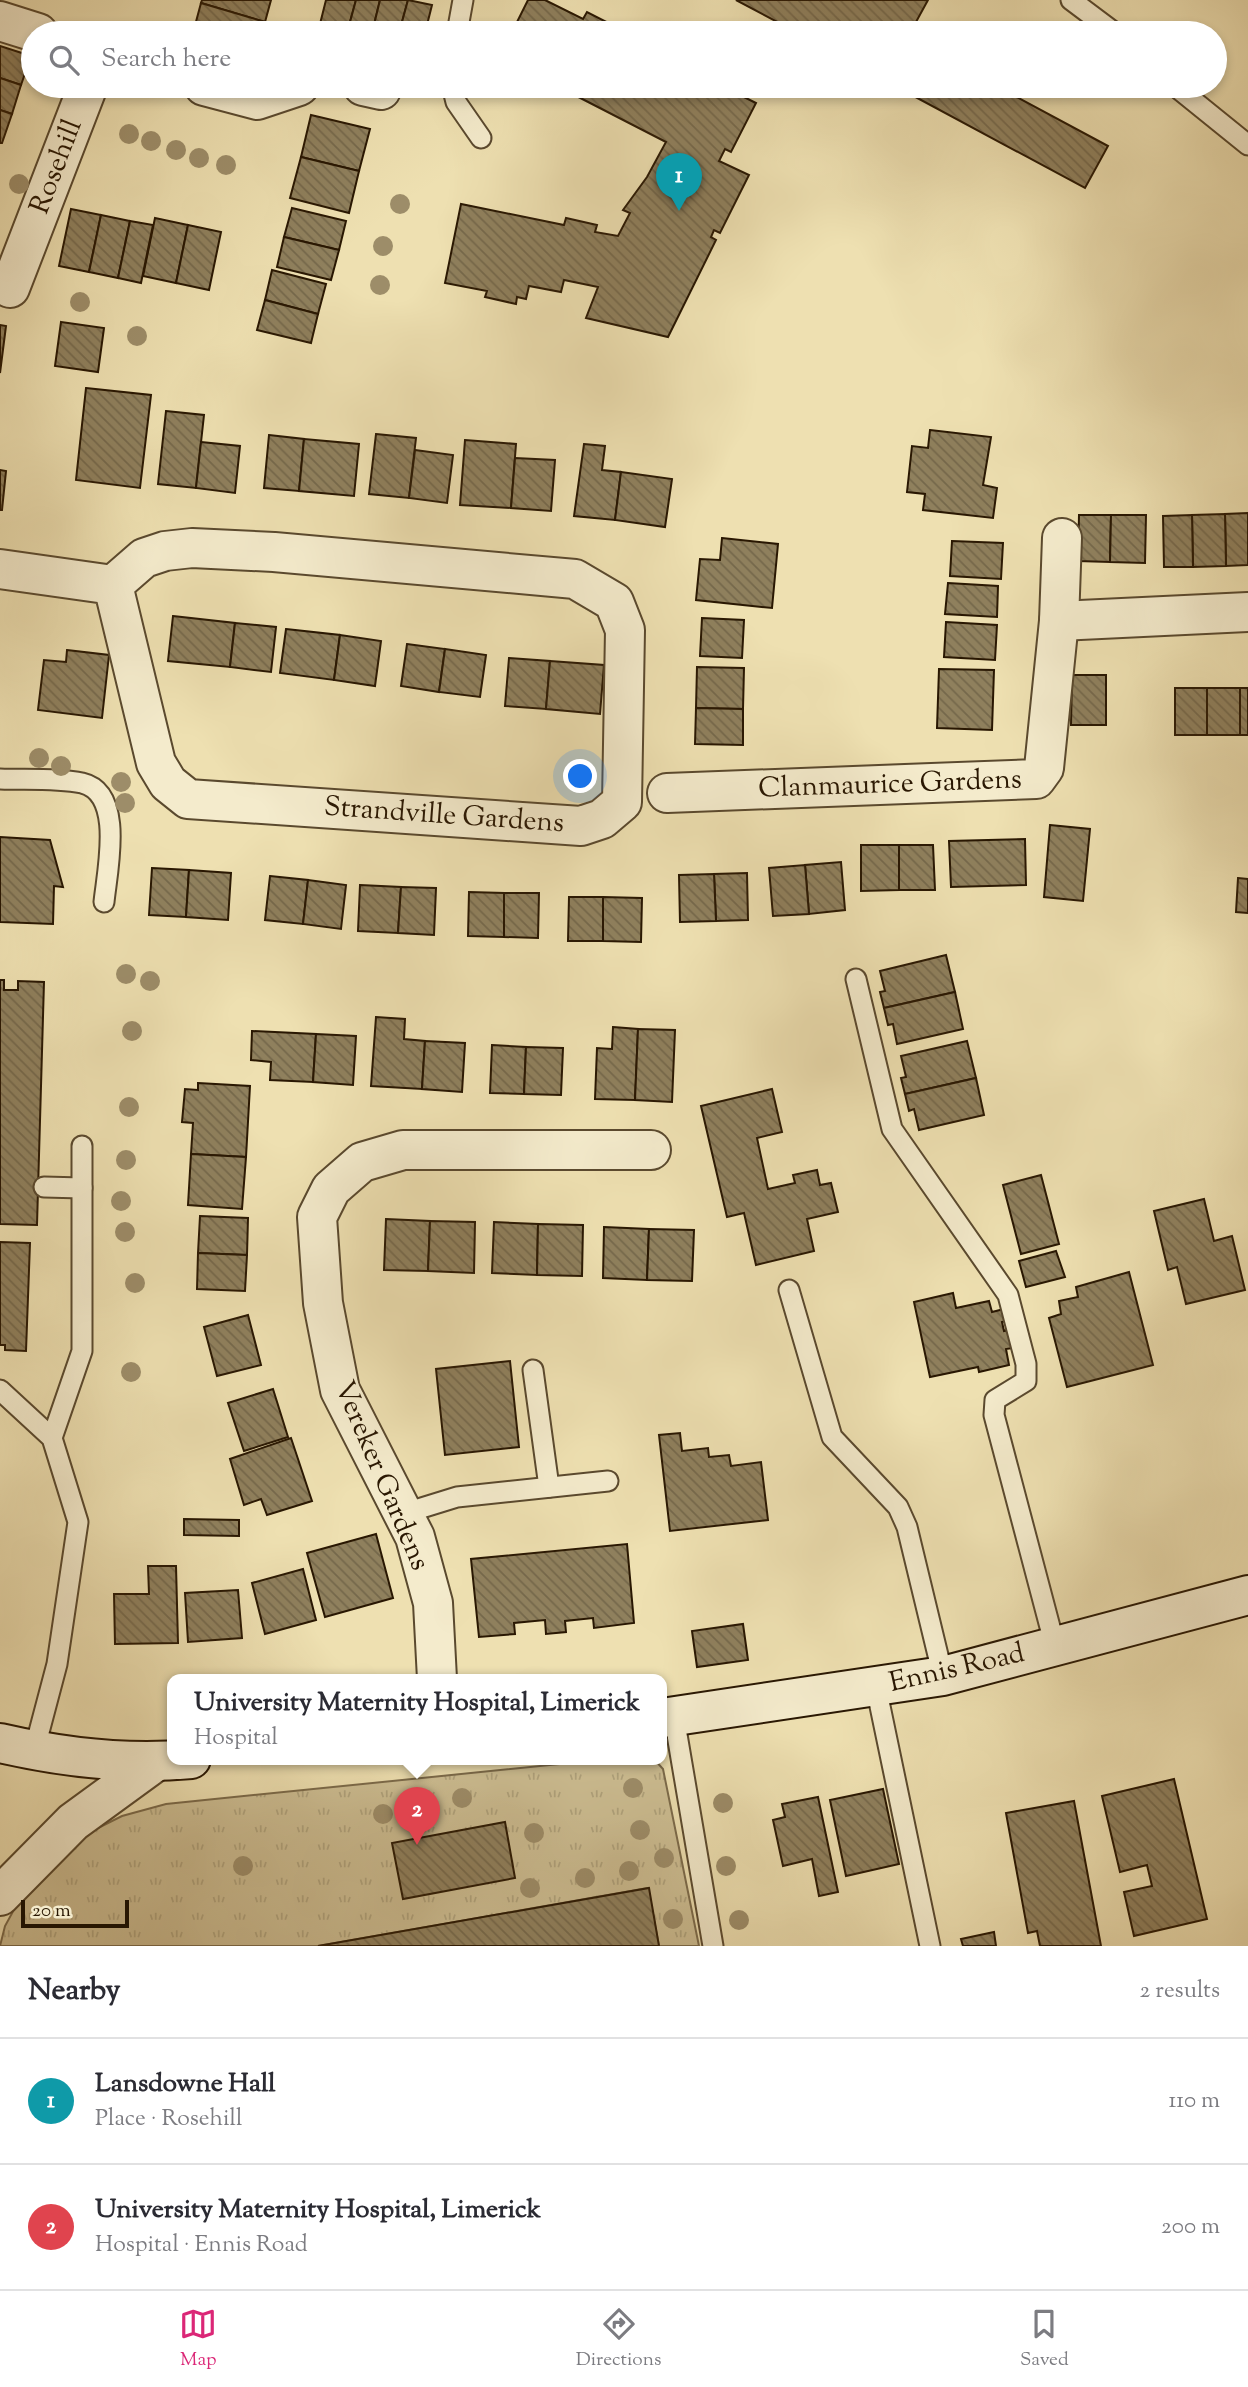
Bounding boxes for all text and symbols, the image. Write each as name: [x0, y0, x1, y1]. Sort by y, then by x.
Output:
search box: [21, 21, 1227, 98]
icon: search: [45, 41, 83, 79]
text: Search here: [101, 41, 231, 78]
street label: Rosehill: [21, 114, 93, 220]
pin: 1: [656, 153, 702, 211]
your location: [563, 759, 597, 793]
street label: Clanmaurice Gardens: [758, 760, 1022, 810]
street label: Strandville Gardens: [323, 788, 565, 844]
street label: Vereker Gardens: [323, 1375, 439, 1577]
street label: Ennis Road: [885, 1634, 1029, 1704]
popup: [167, 1674, 667, 1765]
text: University Maternity Hospital, Limerick: [194, 1685, 640, 1722]
text: Hospital: [194, 1722, 278, 1755]
pin: 2: [394, 1787, 440, 1845]
scale bar: [21, 1897, 130, 1929]
text: 20 m: [32, 1898, 71, 1925]
text: Nearby: [28, 1970, 120, 2013]
text: 2 results: [1140, 1975, 1220, 2008]
text: Lansdowne Hall: [95, 2066, 275, 2103]
text: 1: [47, 2085, 55, 2118]
text: 110 m: [1169, 2085, 1220, 2118]
text: Place · Rosehill: [95, 2103, 242, 2136]
text: University Maternity Hospital, Limerick: [95, 2192, 541, 2229]
text: 2: [46, 2211, 56, 2244]
text: 200 m: [1161, 2211, 1220, 2244]
text: Hospital · Ennis Road: [95, 2229, 308, 2262]
tab: Map: [179, 2305, 217, 2374]
tab: Directions: [576, 2305, 661, 2374]
tab: Saved: [1020, 2305, 1069, 2374]

